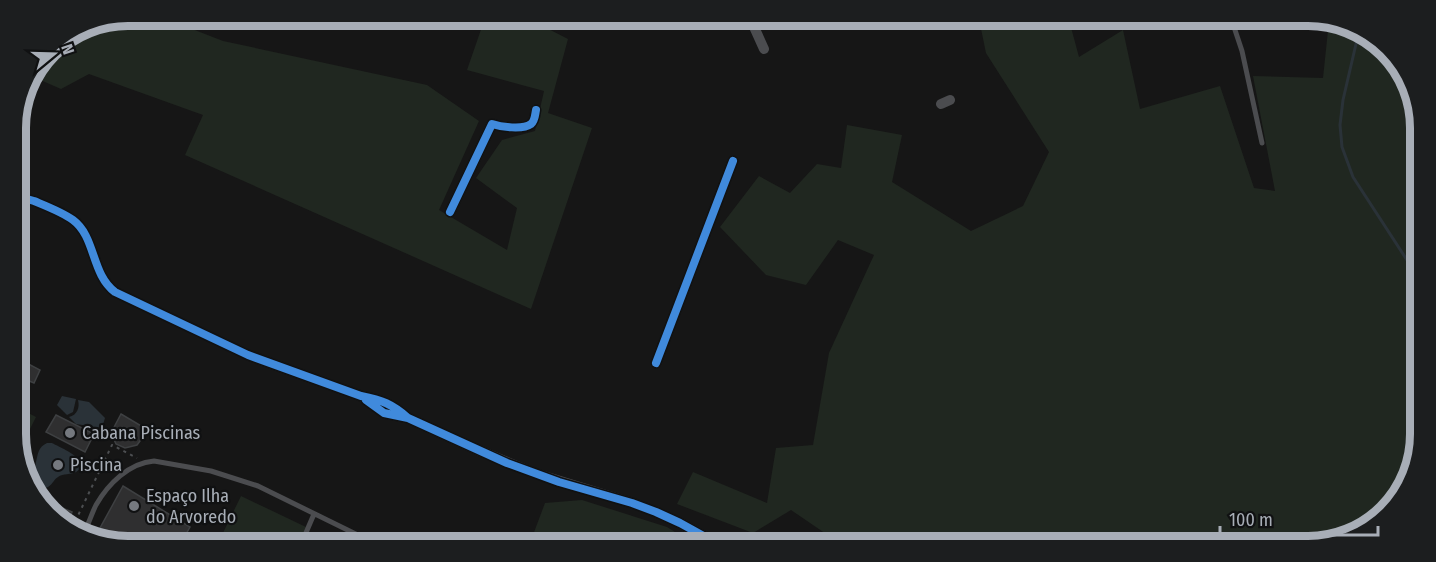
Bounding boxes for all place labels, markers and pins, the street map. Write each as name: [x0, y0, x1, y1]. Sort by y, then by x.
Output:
place label: Cabana Piscinas: [82, 422, 201, 444]
marker: Cabana Piscinas: [63, 426, 77, 440]
place label: Piscina: [70, 454, 122, 476]
marker: Piscina: [51, 458, 65, 472]
place label: Espaço Ilha do Arvoredo: [146, 485, 236, 528]
marker: Espaço Ilha do Arvoredo: [127, 499, 141, 513]

